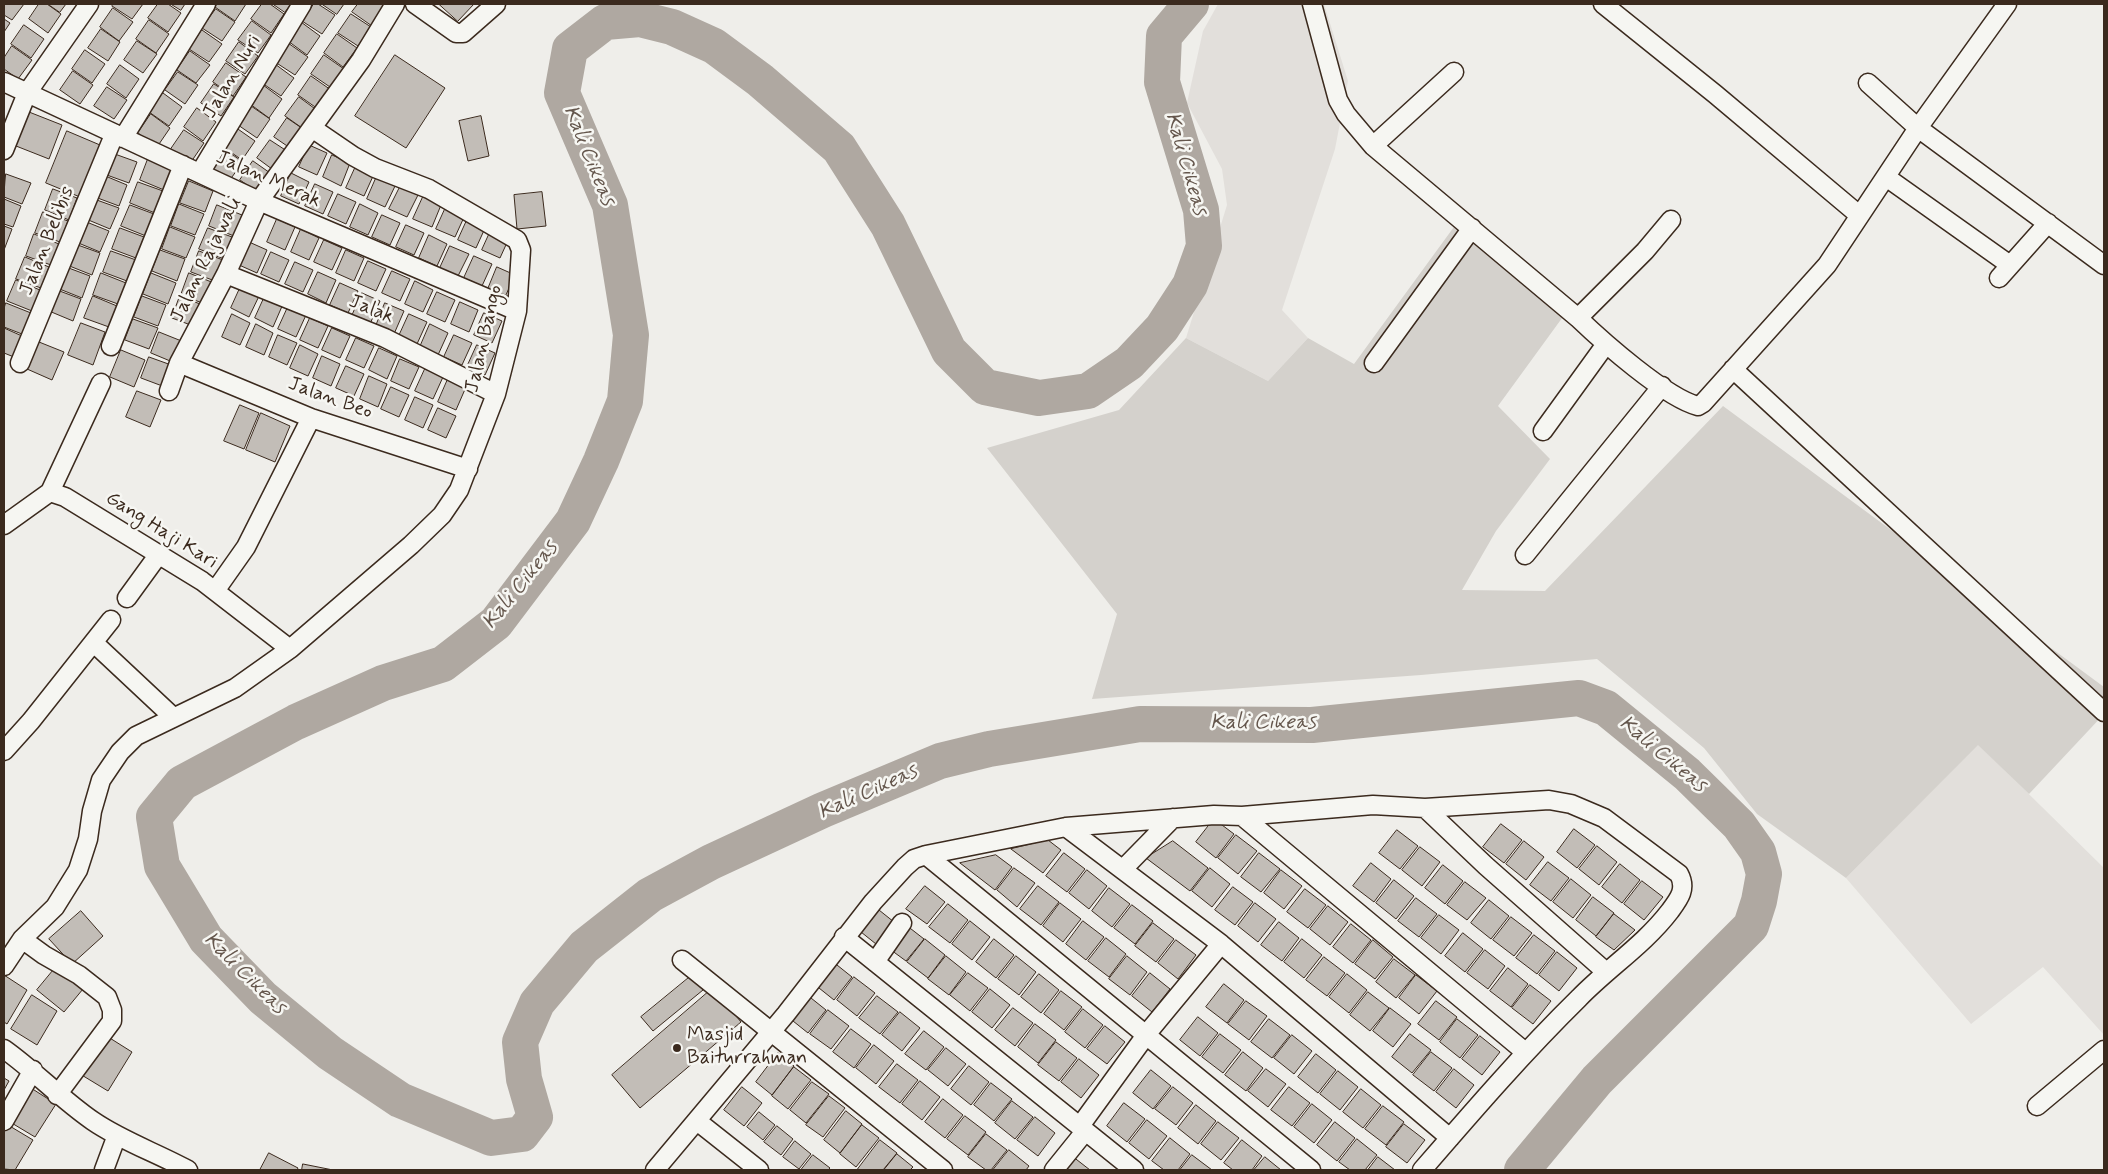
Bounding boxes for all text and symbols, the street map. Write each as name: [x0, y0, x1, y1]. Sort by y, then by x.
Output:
street label: Jalan Nuri: [199, 31, 267, 123]
water label: Kali Cikeas: [557, 102, 619, 210]
water label: Kali Cikeas: [1158, 110, 1212, 218]
street label: Jalan Merak: [212, 146, 324, 214]
street label: Jalan Belibis: [15, 183, 81, 299]
street label: Jalan Rajawali: [166, 193, 248, 327]
street label: Jalan Bango: [461, 283, 509, 395]
street label: Jalak: [345, 290, 397, 330]
street label: Jalan Beo: [284, 373, 376, 425]
street label: Gang Haji Kari: [101, 487, 221, 575]
water label: Kali Cikeas: [478, 537, 564, 635]
water label: Kali Cikeas: [1210, 711, 1316, 737]
water label: Kali Cikeas: [1614, 711, 1710, 799]
water label: Kali Cikeas: [815, 760, 921, 826]
water label: Kali Cikeas: [198, 928, 290, 1020]
place label: Masjid Baiturrahman: [687, 1024, 807, 1071]
marker: Masjid Baiturrahman: [671, 1042, 683, 1054]

